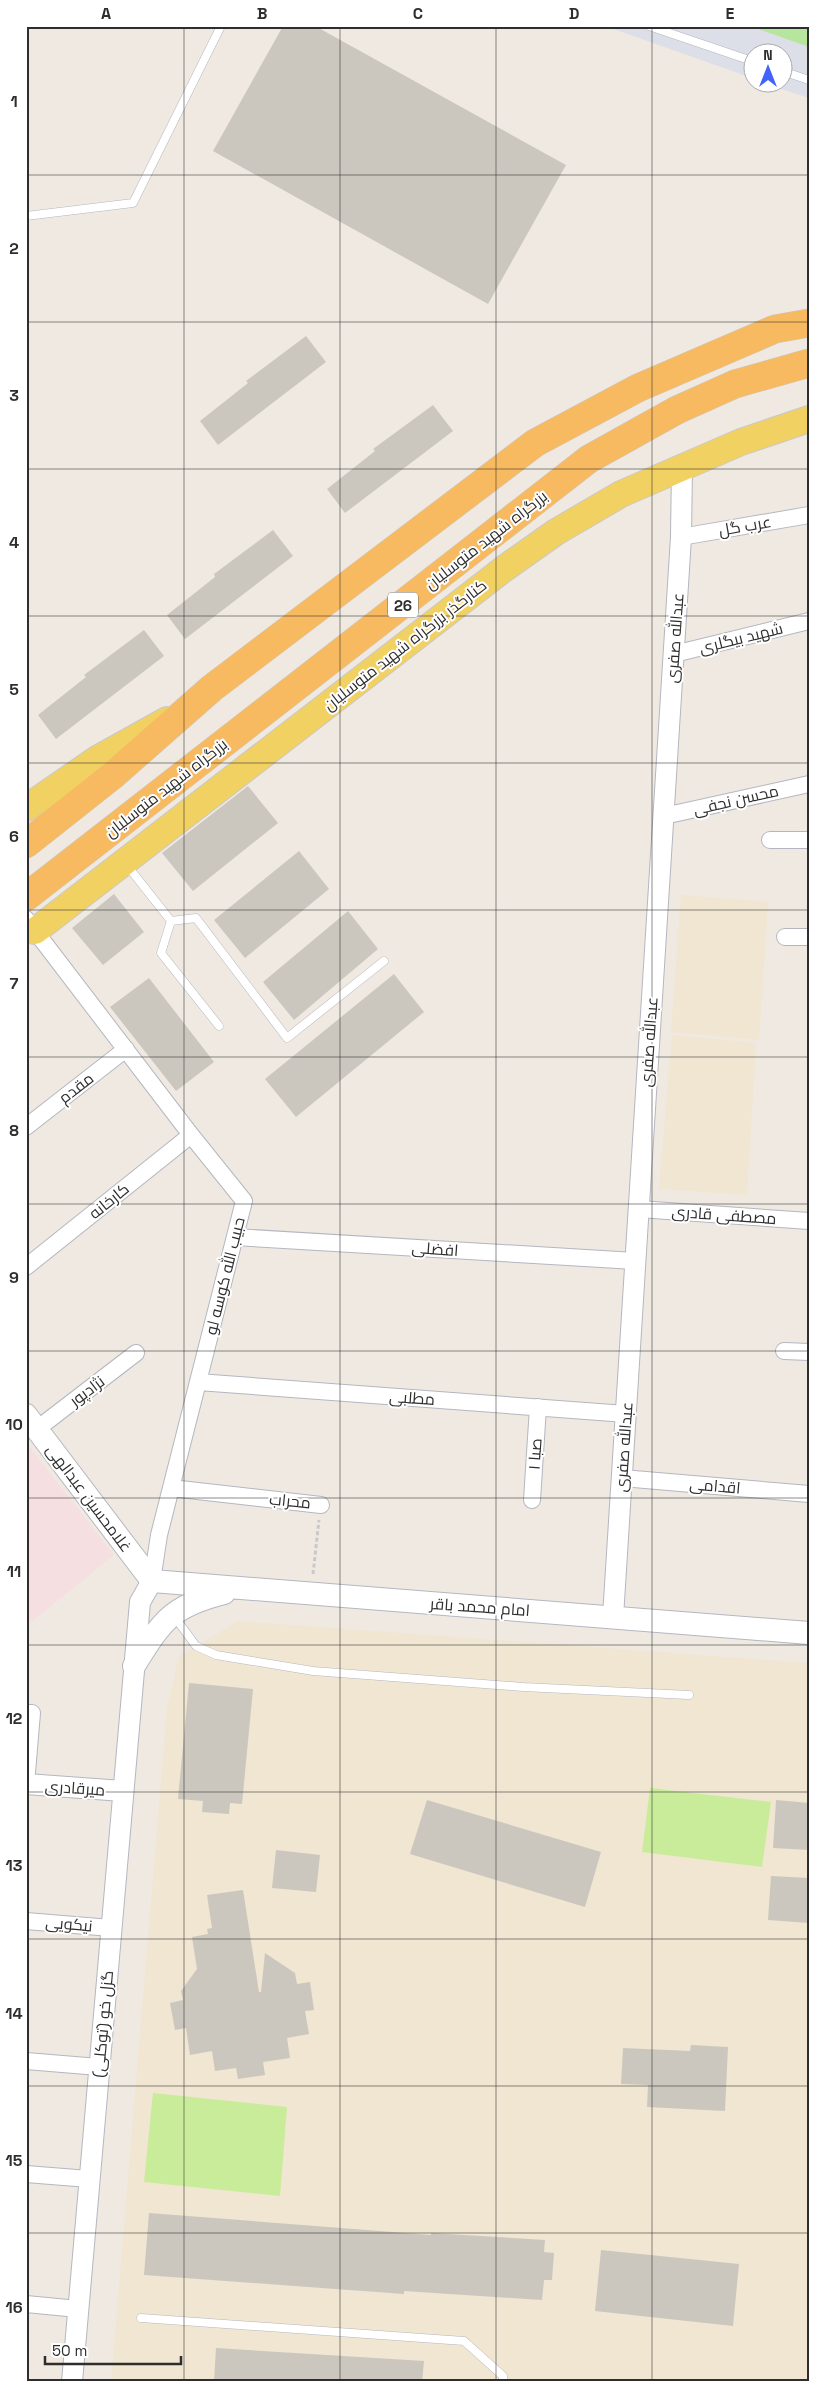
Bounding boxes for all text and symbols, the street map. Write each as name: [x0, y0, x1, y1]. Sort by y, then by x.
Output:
text: A: [101, 3, 111, 24]
text: B: [257, 3, 267, 24]
text: C: [413, 3, 423, 24]
text: D: [569, 3, 579, 24]
text: E: [726, 3, 735, 24]
north arrow: [742, 42, 792, 92]
text: N: [763, 46, 773, 64]
text: 1: [10, 91, 18, 112]
text: 2: [9, 238, 19, 259]
text: 3: [9, 385, 19, 406]
street label: بزرگراه شهید متوسلیان: [420, 485, 552, 595]
street label: عرب گل: [717, 511, 773, 541]
text: 4: [9, 532, 19, 553]
street label: کنارگذر بزرگراه شهید متوسلیان: [319, 575, 491, 715]
road number: 26: [388, 592, 418, 618]
street label: عبدالله صفری: [661, 592, 689, 684]
street label: شهید بیگلری: [697, 617, 785, 659]
text: 5: [9, 679, 19, 700]
street label: بزرگراه شهید متوسلیان: [100, 733, 232, 843]
street label: محسن نجفی: [691, 780, 781, 820]
text: 6: [9, 826, 19, 847]
text: 7: [10, 973, 19, 994]
street label: عبدالله صفری: [635, 996, 663, 1088]
street label: مقدم: [54, 1068, 98, 1109]
text: 8: [9, 1120, 19, 1141]
street label: کارخانه: [84, 1178, 134, 1224]
street label: مصطفی قادری: [671, 1201, 777, 1229]
street label: حبیب الله کوسه لو: [200, 1215, 250, 1337]
street label: افضلی: [411, 1237, 459, 1261]
text: 9: [9, 1267, 19, 1288]
street label: نژادپور: [64, 1371, 109, 1412]
street label: مطلبی: [388, 1386, 436, 1410]
street label: عبدالله صفری: [610, 1401, 638, 1493]
text: 10: [5, 1414, 23, 1435]
street label: صبا ۱: [523, 1438, 547, 1470]
street label: غلامحسین عبدالهی: [41, 1440, 137, 1556]
street label: اقدامی: [689, 1473, 741, 1499]
street label: محراب: [268, 1488, 312, 1514]
text: 11: [7, 1561, 21, 1582]
street label: امام محمد باقر: [428, 1593, 531, 1622]
text: 12: [6, 1708, 22, 1729]
street label: میرقادری: [44, 1775, 106, 1801]
text: 13: [6, 1855, 23, 1876]
street label: نیکویی: [45, 1911, 93, 1937]
street label: گزل خو (توکلی): [88, 1970, 118, 2078]
text: 14: [5, 2003, 23, 2024]
text: 15: [6, 2150, 23, 2171]
text: 16: [5, 2297, 23, 2318]
scale bar: [45, 2333, 181, 2365]
text: 50 m: [52, 2341, 87, 2360]

